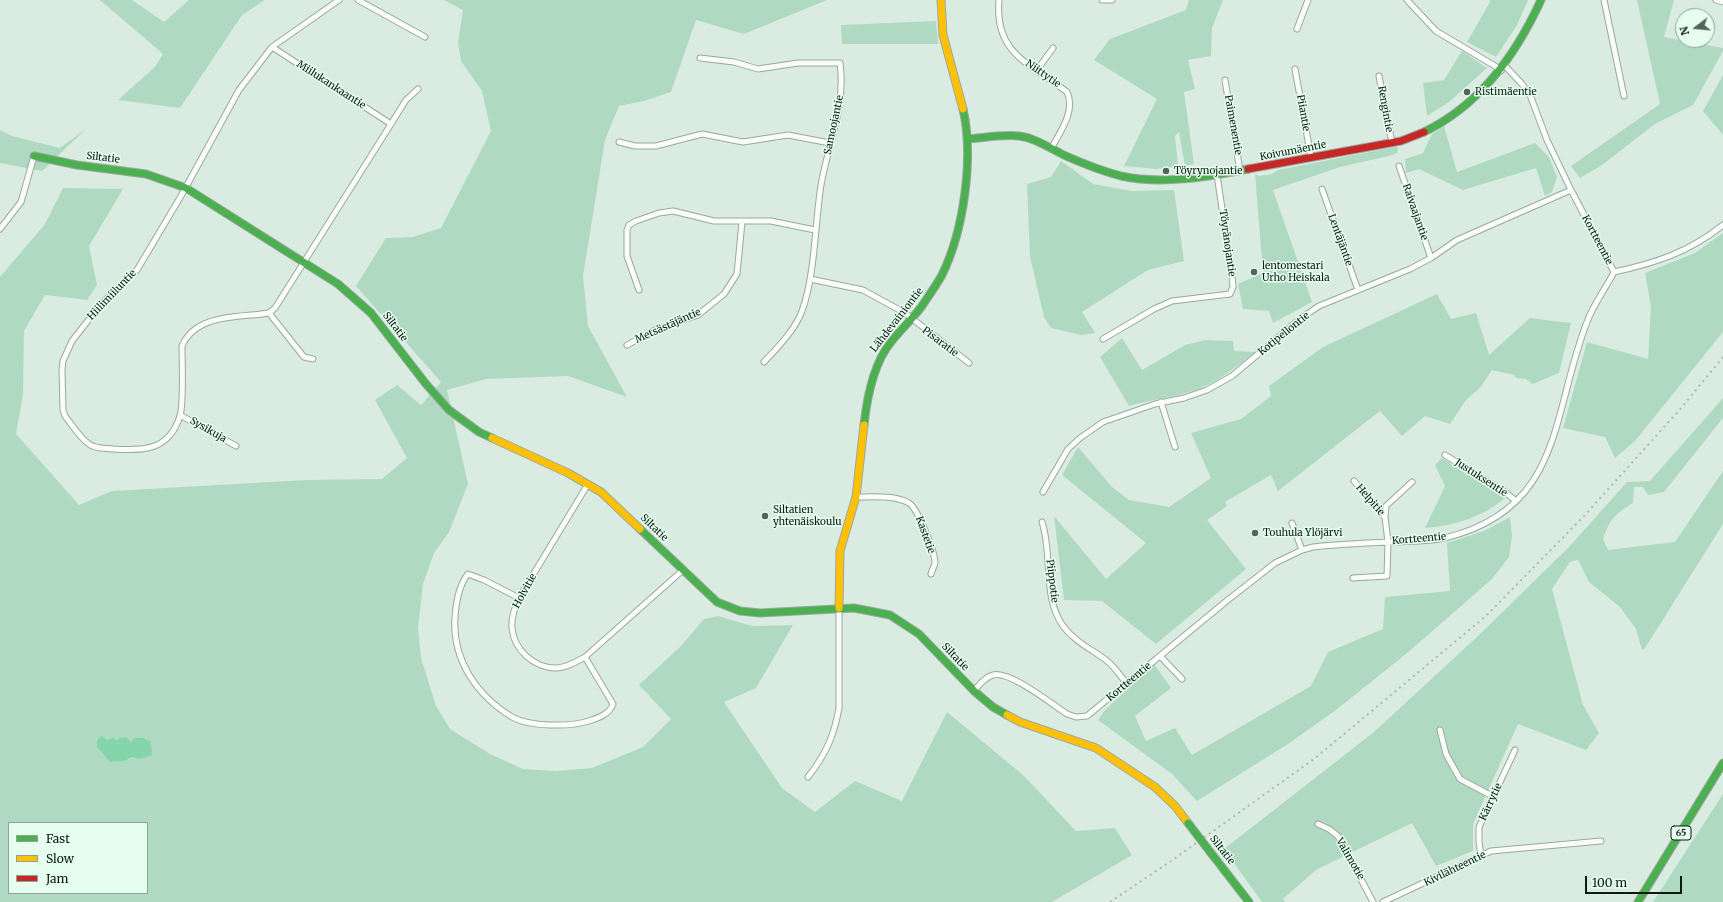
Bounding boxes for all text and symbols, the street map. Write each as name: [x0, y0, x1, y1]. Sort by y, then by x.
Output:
north arrow: [1675, 8, 1715, 48]
text: N: [1677, 25, 1692, 37]
street label: Miilukankaantie: [294, 58, 368, 112]
street label: Niittytie: [1023, 58, 1063, 90]
street label: Rengintie: [1375, 85, 1395, 133]
place label: Ristimäentie: [1475, 86, 1537, 98]
marker: Ristimäentie: [1462, 87, 1472, 97]
street label: Samoojantie: [822, 94, 846, 156]
street label: Paimenentie: [1222, 94, 1244, 156]
street label: Piiantie: [1294, 94, 1312, 132]
street label: Koivumäentie: [1259, 139, 1327, 163]
street label: Siltatie: [86, 150, 120, 166]
place label: Töyrynojantie: [1174, 165, 1242, 177]
marker: Töyrynojantie: [1161, 166, 1171, 176]
street label: Raivaajantie: [1400, 182, 1430, 242]
street label: Töyränojantie: [1216, 209, 1238, 277]
street label: Lentäjäntie: [1325, 212, 1355, 268]
street label: Kortteentie: [1579, 213, 1615, 267]
place label: lentomestari Urho Heiskala: [1262, 260, 1330, 284]
street label: Hiilimiiluntie: [85, 267, 139, 323]
marker: lentomestari Urho Heiskala: [1249, 267, 1259, 277]
street label: Lähdevainiontie: [868, 285, 926, 355]
street label: Metsästäjäntie: [633, 306, 703, 346]
street label: Siltatie: [380, 310, 410, 344]
street label: Kotipellontie: [1256, 310, 1312, 358]
street label: Pisaratie: [920, 325, 960, 359]
street label: Sysikuja: [188, 415, 228, 445]
street label: Justuksentie: [1453, 457, 1509, 499]
street label: Helpitie: [1353, 482, 1387, 518]
place label: Siltatien yhtenäiskoulu: [773, 504, 841, 528]
marker: Siltatien yhtenäiskoulu: [760, 511, 770, 521]
street label: Siltatie: [638, 512, 670, 544]
street label: Kastetie: [913, 515, 937, 555]
place label: Touhula Ylöjärvi: [1263, 527, 1343, 539]
marker: Touhula Ylöjärvi: [1250, 528, 1260, 538]
street label: Kortteentie: [1391, 531, 1447, 547]
street label: Piippotie: [1043, 559, 1061, 603]
street label: Holvitie: [511, 572, 539, 610]
street label: Siltatie: [939, 641, 971, 673]
street label: Kortteentie: [1104, 660, 1154, 704]
street label: Kärrytie: [1477, 781, 1505, 823]
legend: [8, 822, 148, 894]
road number: 65: [1671, 826, 1691, 840]
text: Fast: [46, 831, 70, 846]
street label: Siltatie: [1207, 833, 1237, 867]
street label: Valimotie: [1333, 836, 1367, 882]
street label: Kivilähteentie: [1422, 849, 1488, 889]
text: Slow: [46, 851, 74, 866]
scale bar: [1587, 868, 1684, 894]
text: Jam: [46, 871, 68, 886]
text: 100 m: [1592, 875, 1627, 890]

